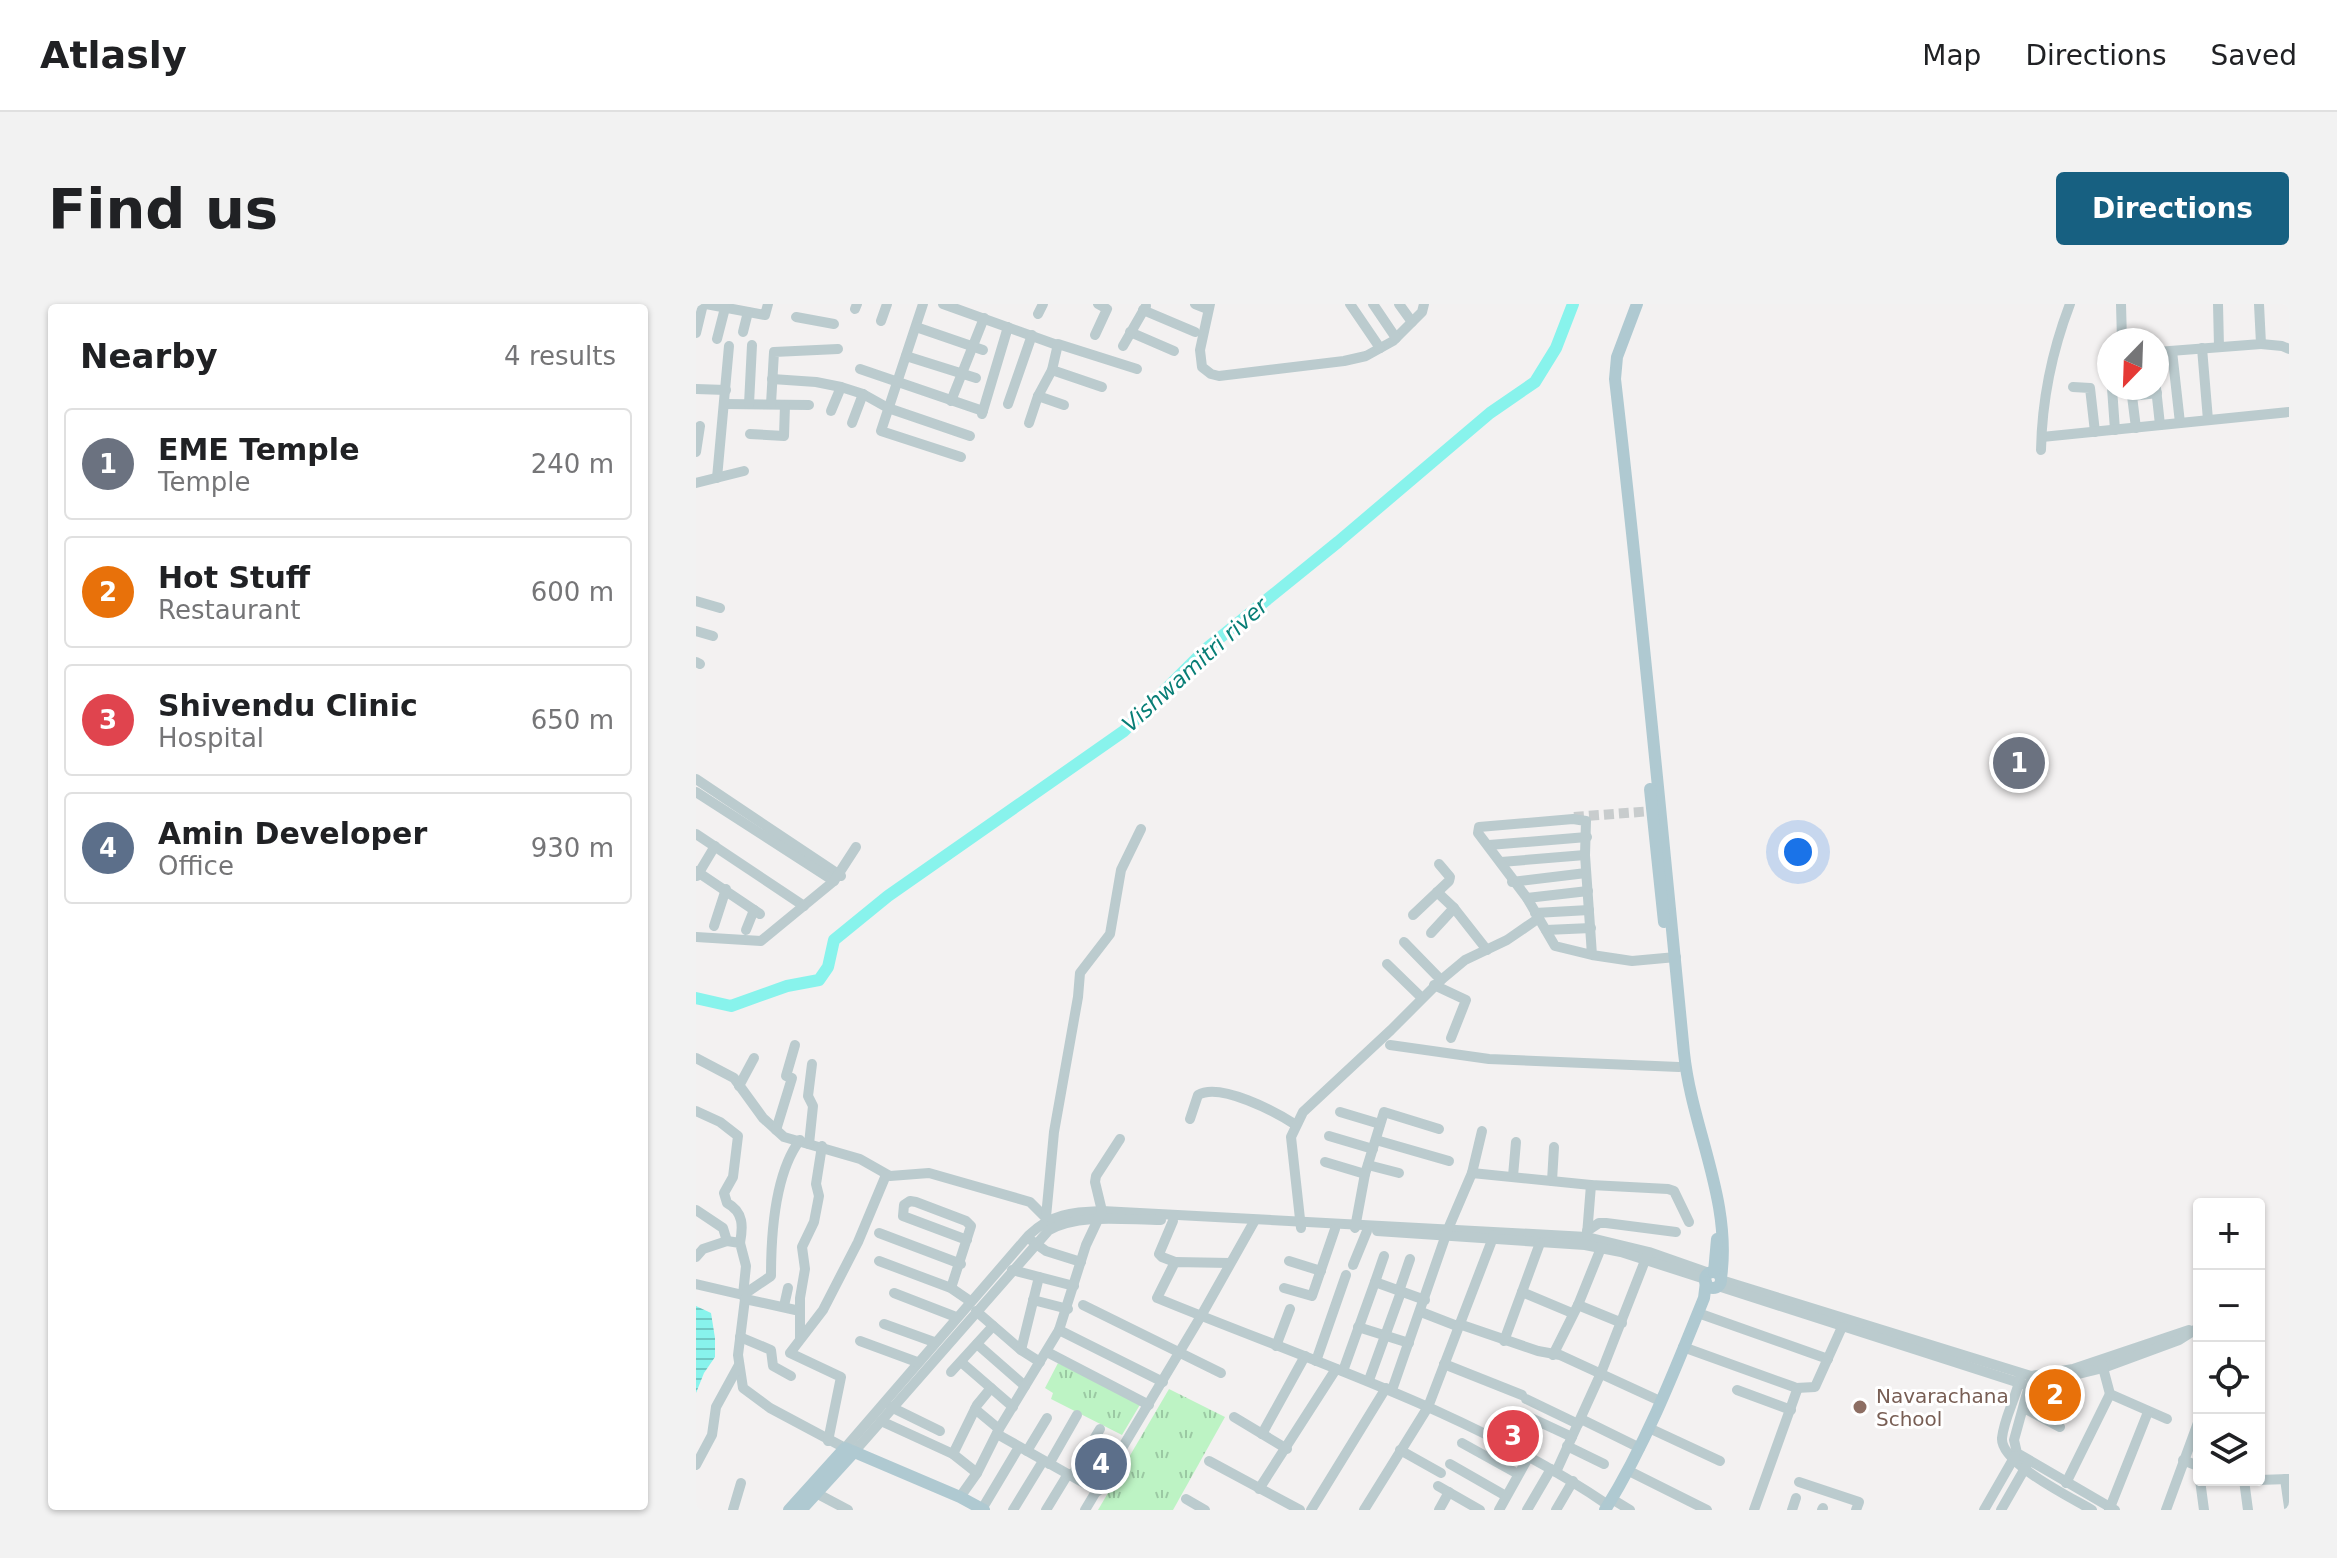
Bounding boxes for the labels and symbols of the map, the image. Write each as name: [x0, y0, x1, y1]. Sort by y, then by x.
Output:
north arrow: [2097, 328, 2169, 400]
water label: Vishwamitri river: [1117, 592, 1274, 737]
pin: 1: [1993, 733, 2045, 793]
your location: [1778, 832, 1818, 872]
pin: 2: [2029, 1365, 2081, 1425]
place label: Navarachana School: [1876, 1384, 2009, 1431]
marker: Navarachana School: [1851, 1398, 1869, 1416]
pin: 3: [1487, 1406, 1539, 1466]
pin: 4: [1075, 1434, 1127, 1494]

